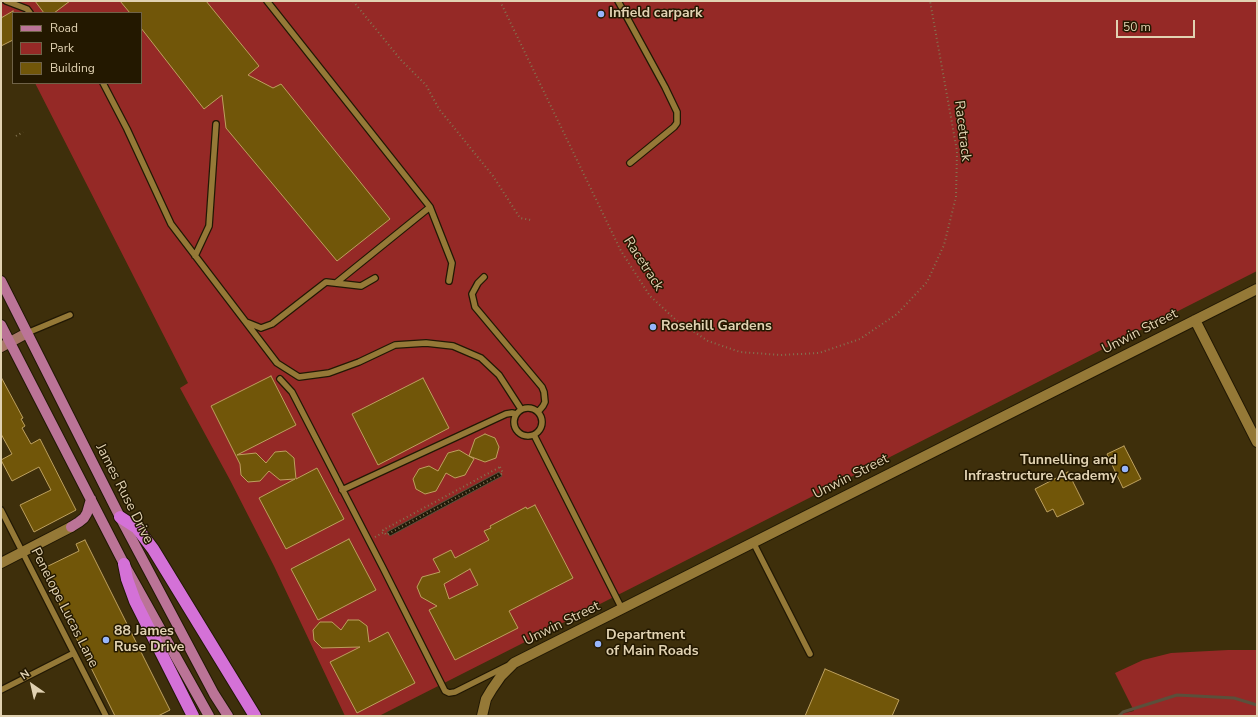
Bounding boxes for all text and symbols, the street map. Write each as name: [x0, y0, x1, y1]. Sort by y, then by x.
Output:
place label: Infield carpark: [609, 6, 703, 22]
marker: Infield carpark: [596, 9, 606, 19]
legend: [12, 12, 142, 84]
scale bar: [1118, 12, 1197, 38]
text: 50 m: [1123, 19, 1151, 35]
text: Road: [50, 20, 78, 36]
text: Park: [50, 40, 74, 56]
text: Building: [50, 60, 95, 76]
street label: Racetrack: [950, 100, 974, 162]
street label: Racetrack: [619, 234, 667, 294]
street label: Unwin Street: [1099, 306, 1181, 358]
place label: Rosehill Gardens: [661, 319, 772, 335]
marker: Rosehill Gardens: [648, 322, 658, 332]
street label: James Ruse Drive: [92, 441, 156, 547]
street label: Unwin Street: [810, 451, 892, 503]
place label: Tunnelling and Infrastructure Academy: [964, 453, 1117, 486]
marker: Tunnelling and Infrastructure Academy: [1120, 464, 1130, 474]
street label: Penelope Lucas Lane: [26, 545, 102, 671]
street label: Unwin Street: [521, 598, 603, 650]
place label: 88 James Ruse Drive: [114, 624, 184, 656]
place label: Department of Main Roads: [606, 628, 699, 660]
marker: 88 James Ruse Drive: [101, 635, 111, 645]
marker: Department of Main Roads: [593, 639, 603, 649]
north arrow: [12, 665, 52, 705]
text: N: [17, 666, 33, 683]

